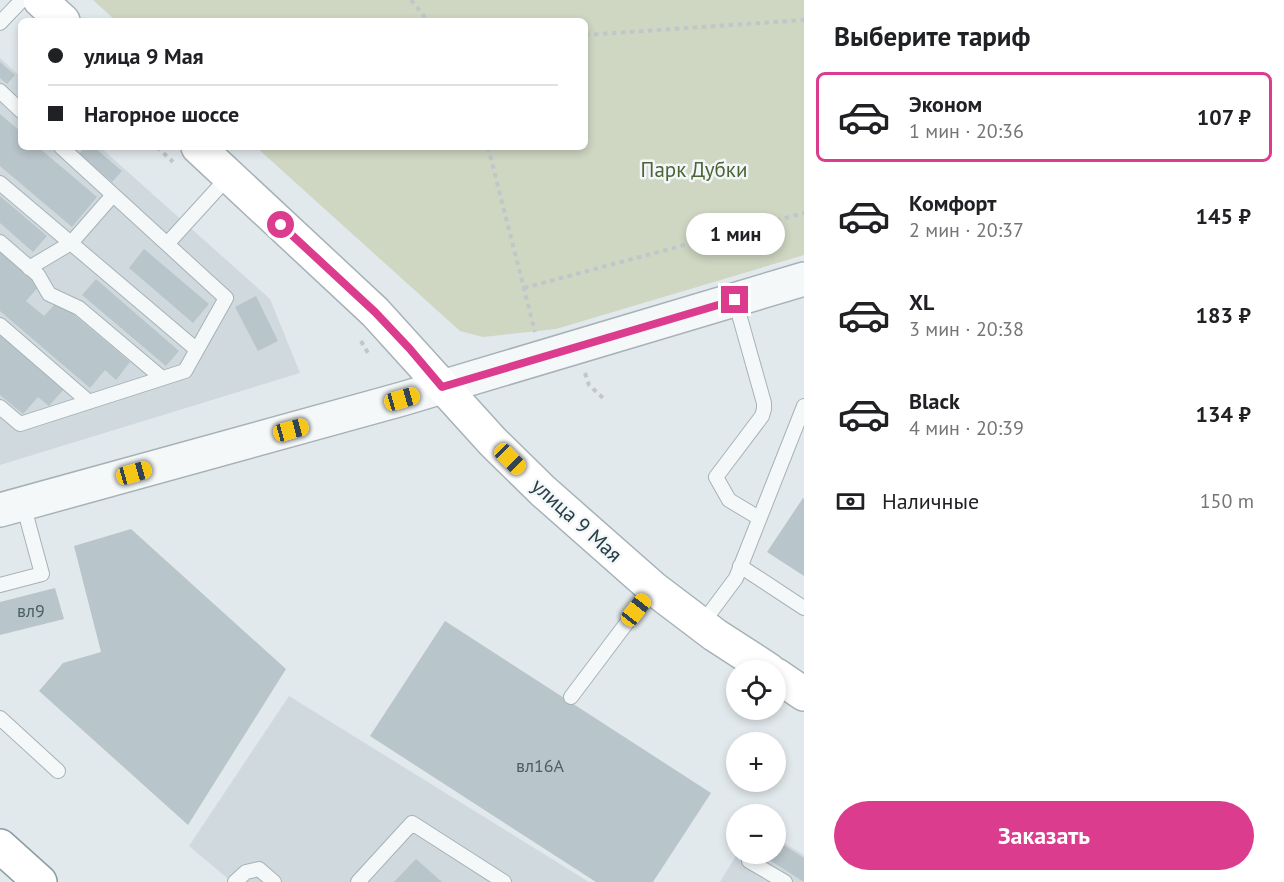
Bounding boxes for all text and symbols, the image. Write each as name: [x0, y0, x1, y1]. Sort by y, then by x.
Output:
text: Выберите тариф: [834, 19, 1030, 53]
text: улица 9 Мая: [84, 42, 204, 70]
icon: car: [837, 90, 891, 144]
text: Эконом: [909, 90, 982, 118]
text: Нагорное шоссе: [84, 100, 239, 128]
text: 107 ₽: [1197, 103, 1251, 131]
text: 1 мин · 20:36: [909, 118, 1024, 144]
park label: Парк Дубки: [641, 156, 747, 183]
icon: car: [837, 189, 891, 243]
text: Комфорт: [909, 189, 997, 217]
text: 145 ₽: [1196, 202, 1251, 230]
route start: [267, 211, 294, 238]
callout: 1 мин: [686, 213, 784, 255]
text: 2 мин · 20:37: [909, 217, 1024, 243]
text: 1 мин: [710, 221, 761, 247]
route end: [721, 286, 748, 313]
icon: car: [837, 288, 891, 342]
text: XL: [909, 288, 934, 316]
text: 183 ₽: [1196, 301, 1251, 329]
text: 3 мин · 20:38: [909, 316, 1024, 342]
car: [382, 385, 422, 413]
icon: car: [837, 387, 891, 441]
text: Black: [909, 387, 960, 415]
text: 134 ₽: [1196, 400, 1251, 428]
text: 4 мин · 20:39: [909, 415, 1024, 441]
car: [271, 417, 311, 443]
car: [491, 440, 529, 478]
car: [114, 459, 154, 487]
street label: улица 9 Мая: [526, 472, 628, 568]
icon: cash: [834, 485, 867, 518]
text: Наличные: [882, 487, 979, 515]
text: 150 m: [1200, 488, 1254, 514]
car: [618, 590, 654, 630]
house number: вл9: [17, 599, 45, 622]
map controls: [726, 660, 786, 864]
button: locate: [726, 660, 786, 720]
button: +: [726, 732, 786, 792]
house number: вл16A: [516, 754, 565, 777]
button: Заказать: [834, 801, 1254, 870]
button: −: [726, 804, 786, 864]

